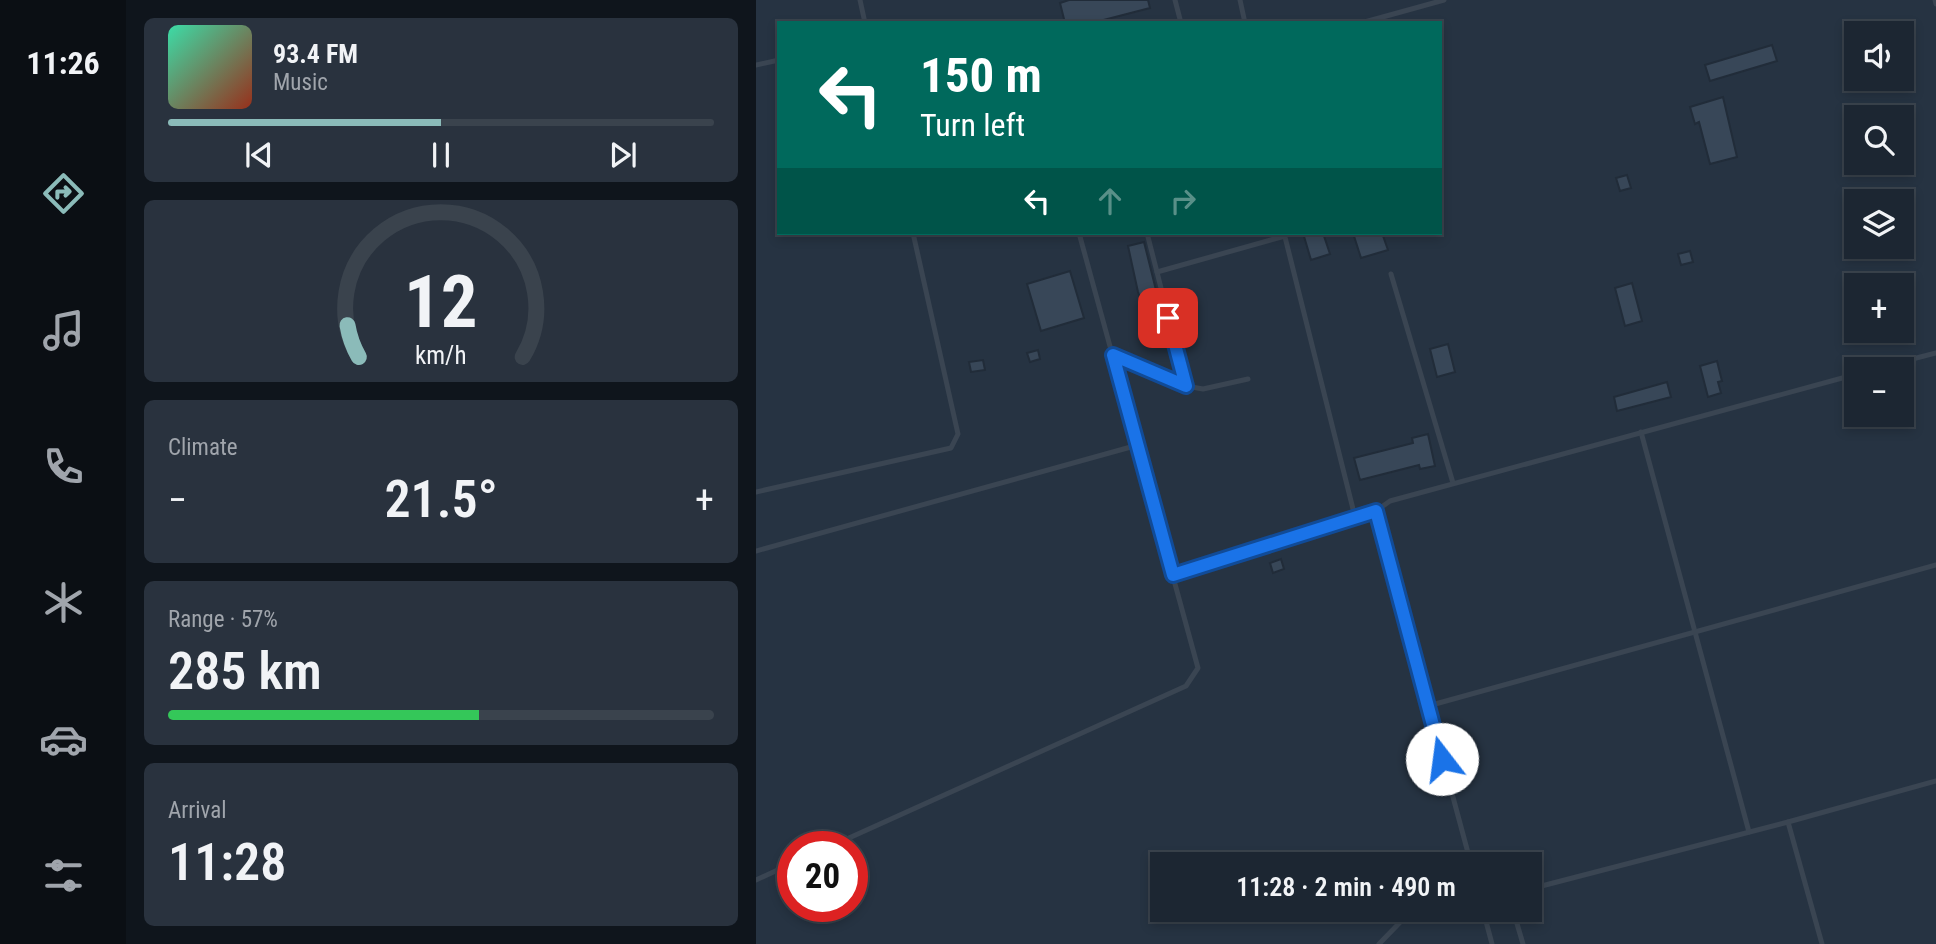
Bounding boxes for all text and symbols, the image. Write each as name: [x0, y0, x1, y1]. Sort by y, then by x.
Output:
map controls: [1844, 21, 1914, 427]
button: sound: [1844, 21, 1914, 91]
text: 93.4 FM: [273, 39, 358, 69]
text: 11:26: [26, 44, 100, 82]
text: 150 m: [920, 47, 1042, 104]
icon: left: [805, 49, 896, 140]
text: Music: [273, 69, 328, 96]
button: search: [1844, 105, 1914, 175]
text: Turn left: [920, 106, 1025, 144]
icon: previous: [240, 136, 278, 174]
icon: pause: [422, 136, 460, 174]
icon: next: [604, 136, 642, 174]
icon: directions: [39, 169, 88, 218]
icon: left: [1018, 182, 1056, 220]
icon: ahead: [1091, 182, 1129, 220]
icon: right: [1164, 182, 1202, 220]
button: layers: [1844, 189, 1914, 259]
text: 12: [404, 259, 478, 345]
button: +: [1844, 273, 1914, 343]
pin: [1138, 288, 1198, 348]
icon: arrive: [1149, 299, 1187, 337]
icon: music: [39, 306, 88, 355]
text: km/h: [415, 340, 467, 369]
button: −: [1844, 357, 1914, 427]
text: Climate: [168, 434, 238, 461]
icon: phone: [39, 442, 88, 491]
text: 21.5°: [384, 469, 498, 530]
text: −: [168, 478, 187, 522]
text: +: [695, 478, 714, 522]
icon: climate: [39, 578, 88, 627]
text: Range · 57%: [168, 606, 278, 633]
text: 285 km: [168, 641, 322, 702]
icon: car: [39, 715, 88, 764]
position arrow: [1405, 722, 1479, 796]
text: Arrival: [168, 797, 227, 824]
speed limit sign: 20: [777, 831, 868, 922]
text: 11:28: [168, 832, 286, 893]
icon: filters: [39, 851, 88, 900]
text: 11:28 · 2 min · 490 m: [1236, 872, 1456, 902]

